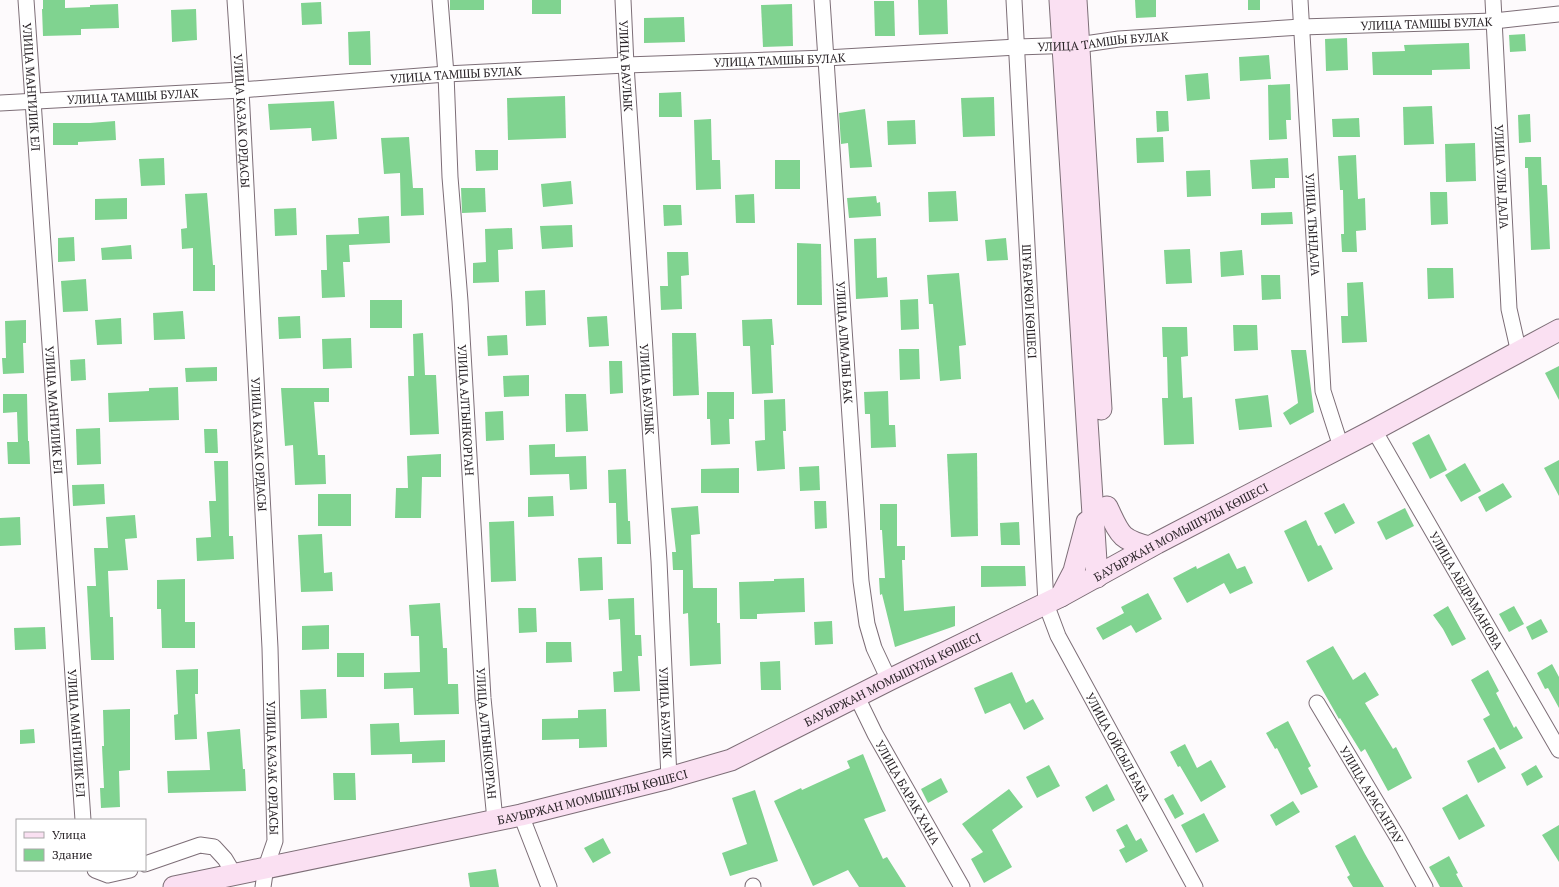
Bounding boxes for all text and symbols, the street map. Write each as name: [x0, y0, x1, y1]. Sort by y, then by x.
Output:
street label: УЛИЦА ТАМШЫ БУЛАК: [1360, 14, 1493, 33]
street label: УЛИЦА БАУЛЫК: [616, 20, 637, 112]
street label: УЛИЦА МАНГИЛИК ЕЛ: [20, 22, 44, 152]
street label: УЛИЦА ТАМШЫ БУЛАК: [1037, 28, 1169, 54]
street label: УЛИЦА ТАМШЫ БУЛАК: [714, 49, 846, 69]
street label: УЛИЦА КАЗАК ОРДАСЫ: [231, 53, 254, 188]
street label: УЛИЦА ТАМШЫ БУЛАК: [390, 63, 522, 86]
street label: УЛИЦА ТАМШЫ БУЛАК: [67, 85, 199, 107]
street label: УЛИЦА УЛЫ ДАЛА: [1492, 124, 1512, 230]
street label: УЛИЦА ТЫНДАЛА: [1303, 173, 1324, 277]
street label: ШҰБАРКӨЛ КӨШЕСІ: [1019, 244, 1040, 359]
street label: УЛИЦА АЛМАЛЫ БАК: [833, 281, 857, 404]
street label: УЛИЦА БАУЛЫК: [637, 343, 658, 436]
street label: УЛИЦА АЛТЫНКОРГАН: [455, 344, 478, 476]
street label: УЛИЦА МАНГИЛИК ЕЛ: [43, 345, 66, 475]
street label: УЛИЦА КАЗАК ОРДАСЫ: [248, 377, 270, 512]
street label: БАУЫРЖАН МОМЫШҰЛЫ КӨШЕСІ: [1091, 479, 1271, 584]
street label: УЛИЦА АБДРАМАНОВА: [1427, 529, 1507, 652]
street label: БАУЫРЖАН МОМЫШҰЛЫ КӨШЕСІ: [801, 629, 983, 729]
street label: УЛИЦА АЛТЫНКОРГАН: [474, 667, 500, 800]
street label: УЛИЦА БАУЛЫК: [656, 667, 676, 759]
street label: УЛИЦА МАНГИЛИК ЕЛ: [65, 669, 89, 798]
street label: УЛИЦА ОЙСЫЛ БАБА: [1083, 690, 1154, 804]
street label: УЛИЦА КАЗАК ОРДАСЫ: [264, 701, 282, 835]
street label: УЛИЦА БАРАК ХАНА: [873, 737, 944, 848]
street label: УЛИЦА АРАСАНТАУ: [1337, 743, 1407, 846]
street label: БАУЫРЖАН МОМЫШҰЛЫ КӨШЕСІ: [496, 766, 689, 827]
legend: [16, 819, 146, 871]
text: Улица: [52, 827, 86, 842]
text: Здание: [52, 847, 92, 862]

